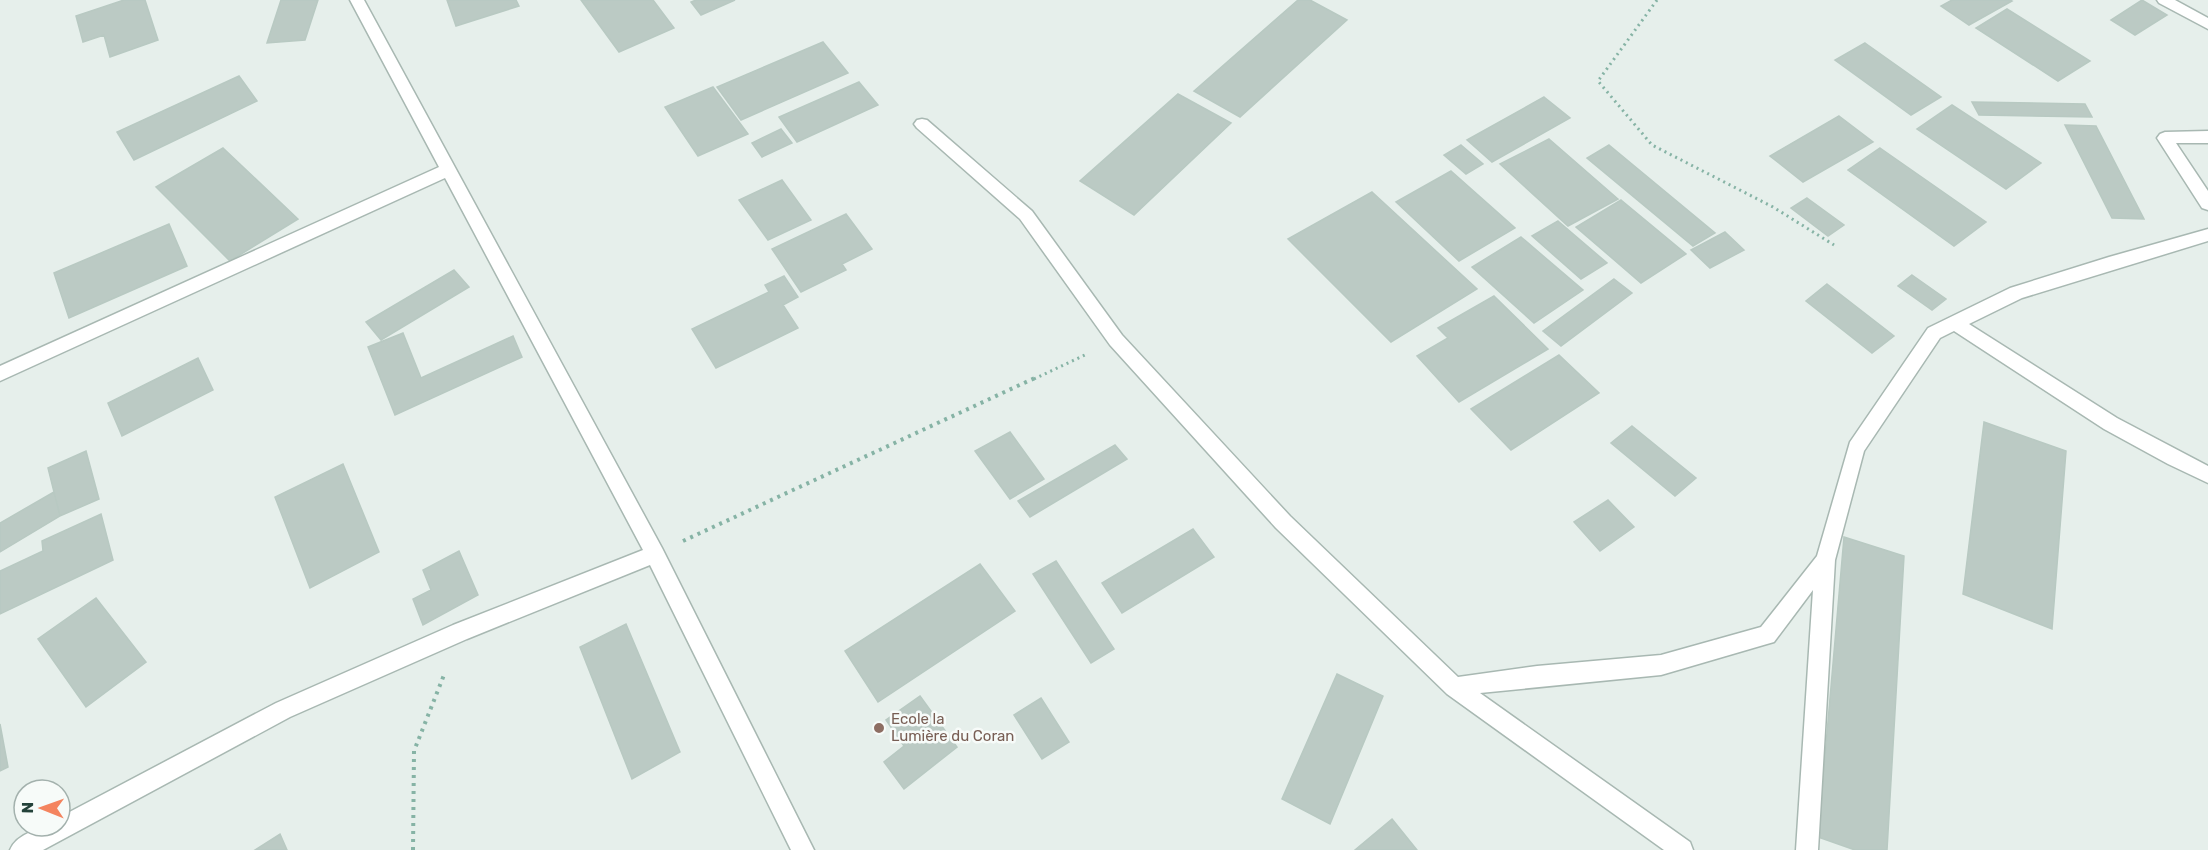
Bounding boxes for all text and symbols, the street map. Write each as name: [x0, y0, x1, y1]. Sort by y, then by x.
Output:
place label: Ecole la Lumière du Coran: [891, 710, 1014, 745]
marker: Ecole la Lumière du Coran: [872, 721, 886, 735]
north arrow: [12, 778, 72, 838]
text: N: [18, 802, 37, 814]

